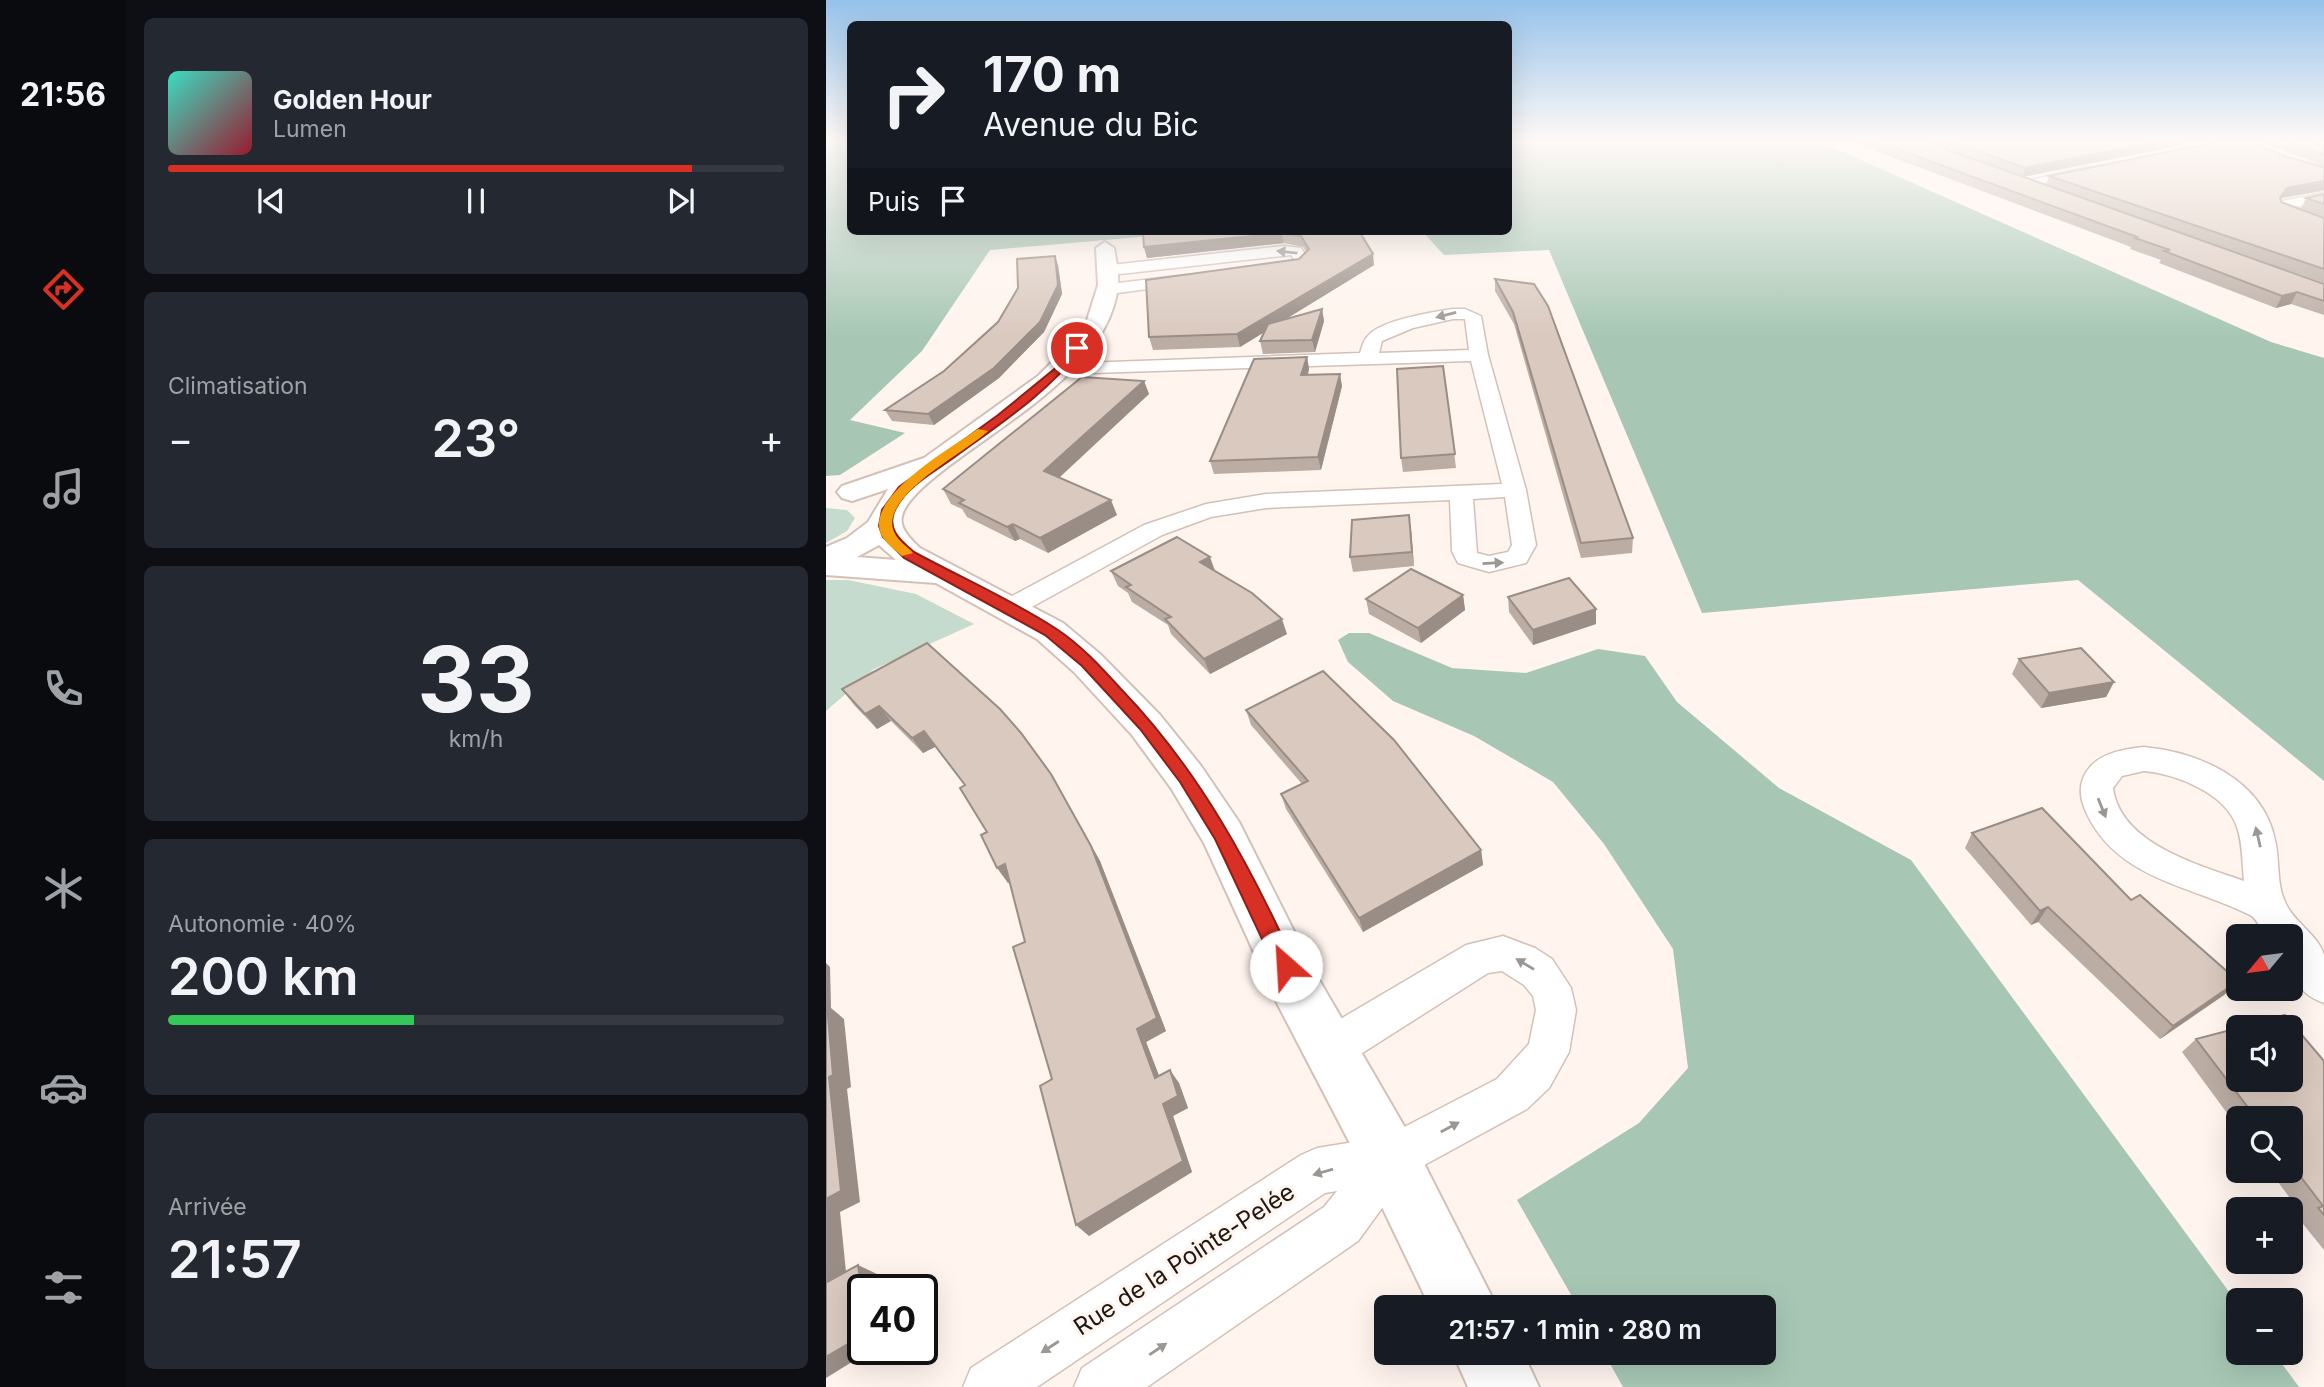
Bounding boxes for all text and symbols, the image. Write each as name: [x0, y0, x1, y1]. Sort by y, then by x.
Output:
text: 170 m: [983, 45, 1121, 104]
icon: right: [868, 49, 959, 140]
text: 21:56: [20, 75, 106, 114]
text: Golden Hour: [273, 84, 432, 115]
text: Avenue du Bic: [983, 105, 1199, 144]
text: Lumen: [273, 115, 347, 143]
icon: previous: [252, 182, 290, 220]
icon: pause: [457, 182, 495, 220]
icon: next: [662, 182, 700, 220]
icon: arrive: [934, 182, 972, 220]
text: Puis: [868, 186, 920, 217]
one-way arrow: [1276, 246, 1298, 257]
icon: directions: [39, 265, 88, 314]
one-way arrow: [1435, 310, 1457, 321]
pin: [1047, 318, 1107, 378]
icon: arrive: [1058, 329, 1096, 367]
text: Climatisation: [168, 372, 308, 400]
text: 23°: [432, 407, 520, 470]
text: −: [168, 416, 193, 462]
text: +: [759, 416, 784, 462]
icon: music: [39, 464, 88, 513]
one-way arrow: [1482, 557, 1504, 568]
text: 33: [417, 624, 535, 734]
icon: phone: [39, 664, 88, 713]
text: km/h: [449, 725, 503, 753]
one-way arrow: [2096, 797, 2107, 818]
one-way arrow: [2252, 826, 2263, 848]
icon: climate: [39, 864, 88, 913]
text: Autonomie · 40%: [168, 910, 357, 938]
north arrow: [2226, 924, 2303, 1001]
map controls: [2226, 924, 2303, 1365]
position arrow: [1249, 929, 1323, 1003]
text: 200 km: [168, 945, 359, 1008]
one-way arrow: [1515, 958, 1534, 970]
button: sound: [2226, 1015, 2303, 1092]
icon: car: [39, 1063, 88, 1112]
button: search: [2226, 1106, 2303, 1183]
one-way arrow: [1440, 1121, 1460, 1132]
one-way arrow: [1313, 1167, 1334, 1177]
street label: Rue de la Pointe-Pelée: [1068, 1177, 1300, 1341]
text: Arrivée: [168, 1193, 247, 1221]
button: +: [2226, 1197, 2303, 1274]
text: 21:57: [168, 1228, 302, 1291]
icon: filters: [39, 1263, 88, 1312]
speed limit sign: 40: [847, 1274, 938, 1365]
button: −: [2226, 1288, 2303, 1365]
text: 21:57 · 1 min · 280 m: [1448, 1314, 1702, 1345]
one-way arrow: [1041, 1340, 1059, 1354]
one-way arrow: [1149, 1342, 1167, 1356]

